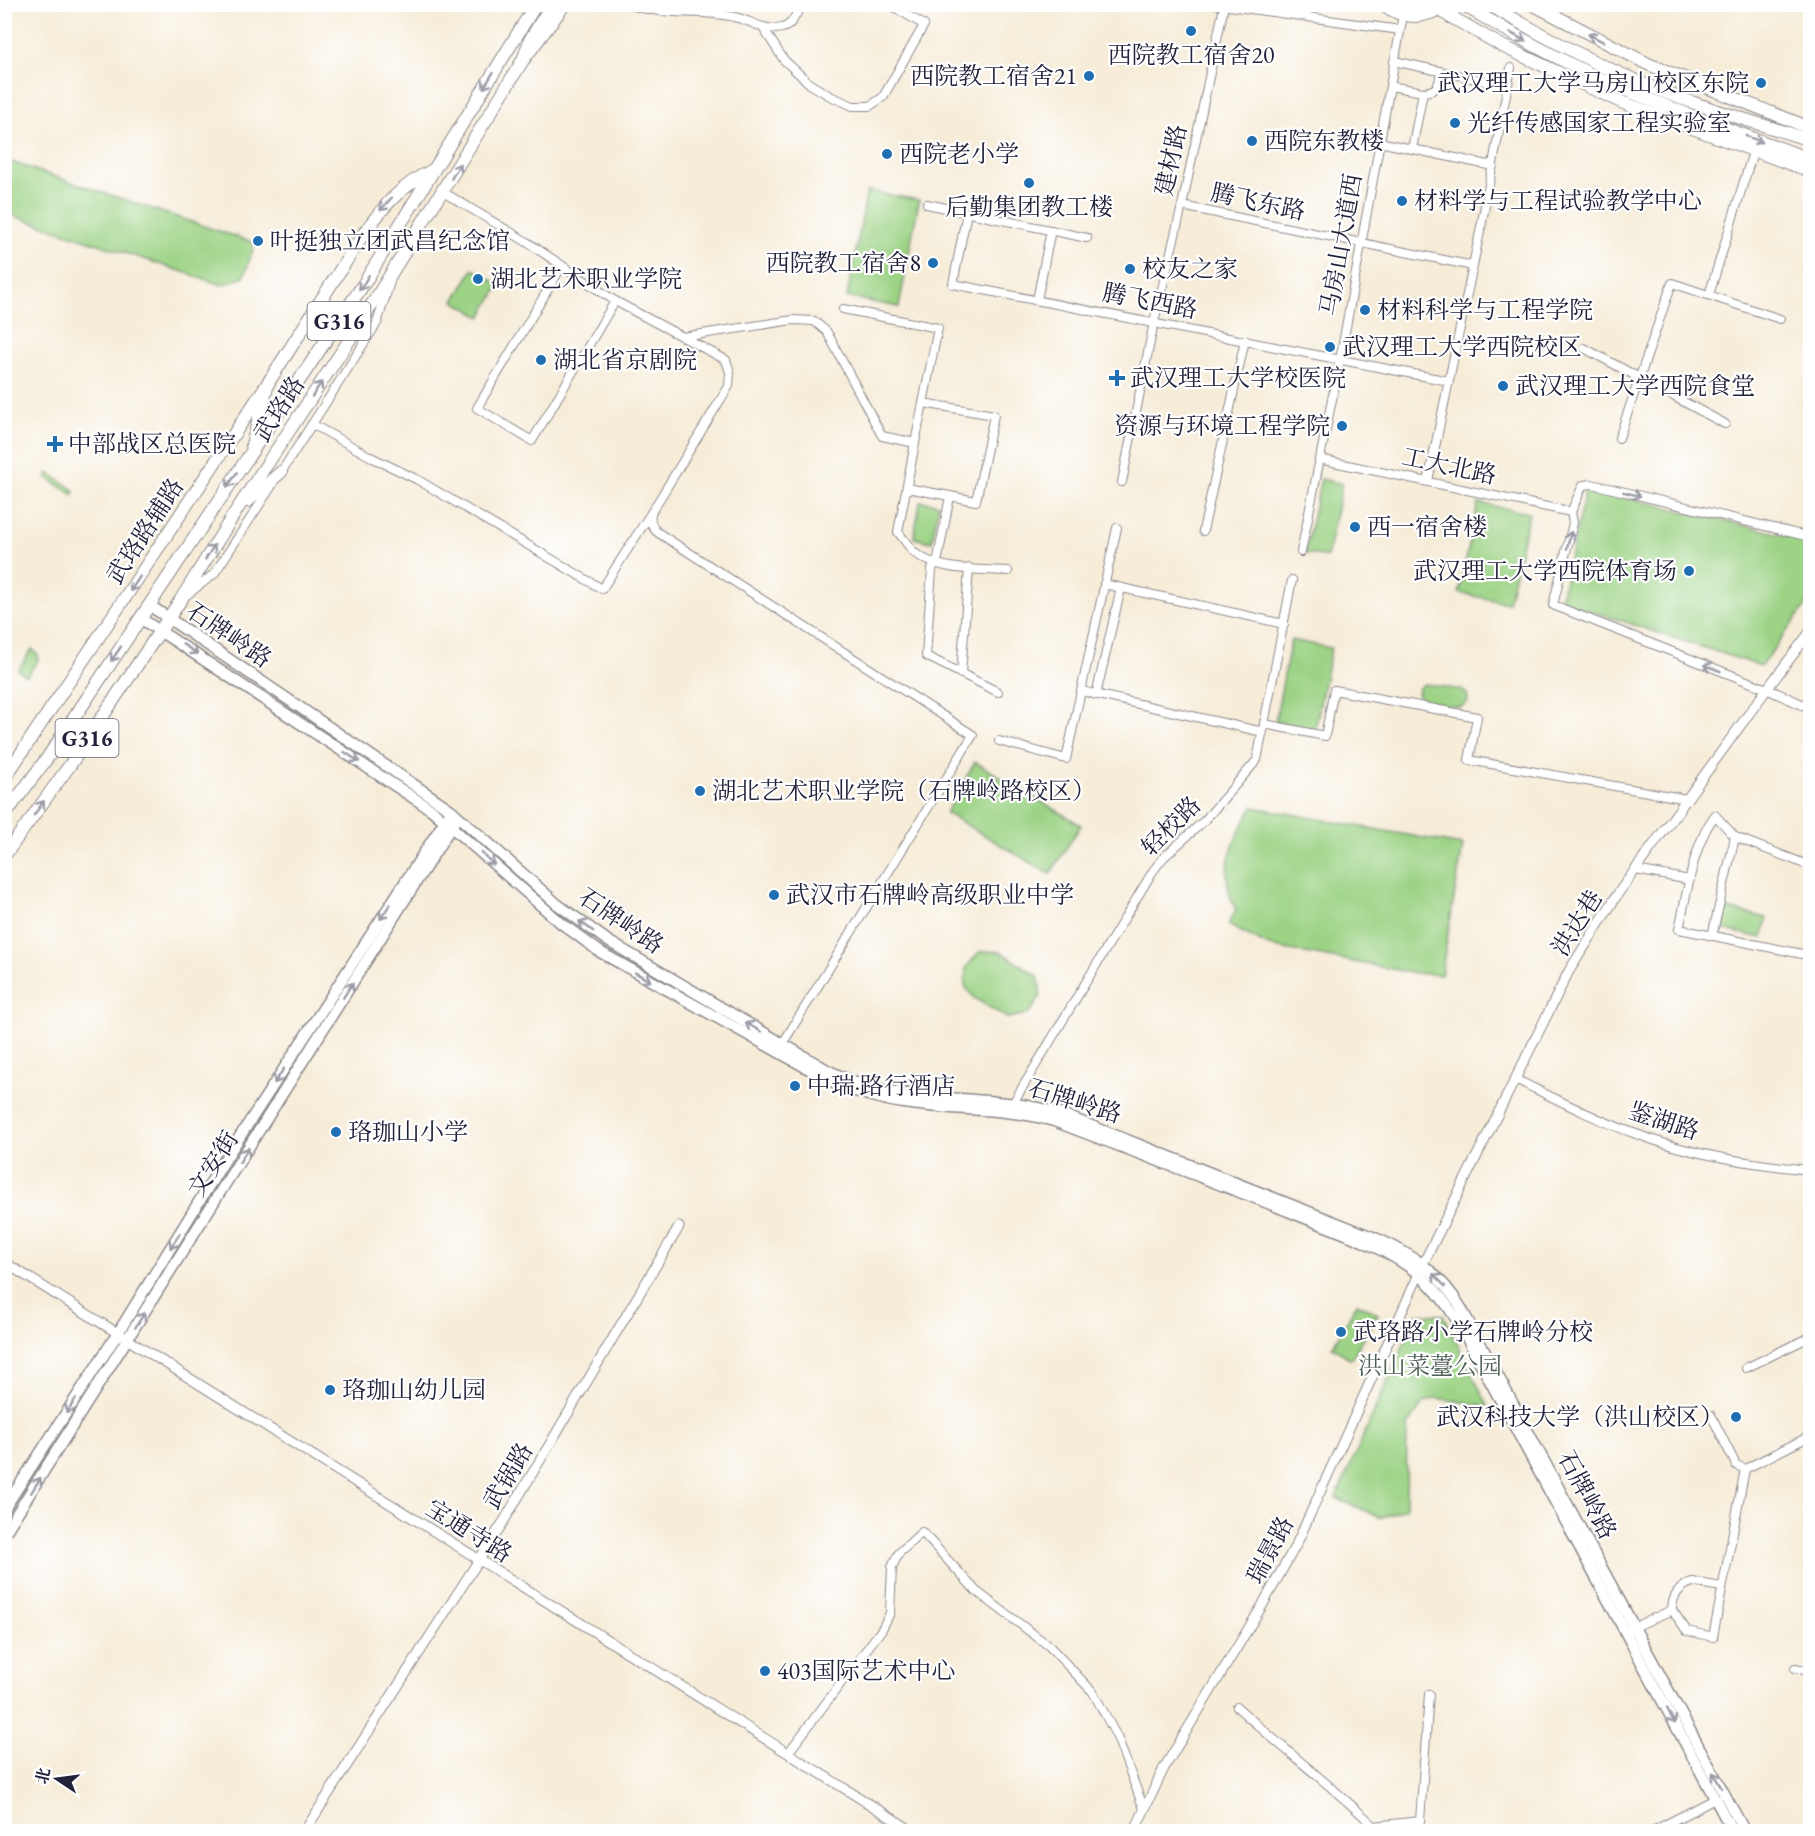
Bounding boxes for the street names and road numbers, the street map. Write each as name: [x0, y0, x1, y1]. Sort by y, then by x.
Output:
street label: 建材路: [1148, 121, 1193, 198]
street label: 马房山大道西: [1313, 171, 1368, 319]
street label: 腾飞东路: [1208, 176, 1308, 227]
street label: 腾飞西路: [1100, 276, 1200, 325]
road number: G316: [308, 302, 370, 340]
street label: 武珞路: [246, 370, 311, 447]
street label: 工大北路: [1399, 440, 1499, 491]
street label: 武珞路辅路: [99, 472, 190, 589]
street label: 石牌岭路: [181, 595, 278, 674]
road number: G316: [56, 719, 118, 757]
street label: 轻校路: [1134, 789, 1207, 862]
street label: 石牌岭路: [573, 881, 670, 960]
street label: 洪达巷: [1544, 884, 1609, 961]
street label: 石牌岭路: [1025, 1072, 1126, 1129]
street label: 鉴湖路: [1625, 1095, 1703, 1146]
street label: 文安街: [180, 1125, 245, 1202]
street label: 武锅路: [476, 1437, 539, 1515]
street label: 石牌岭路: [1551, 1445, 1624, 1544]
street label: 宝通寺路: [420, 1492, 518, 1569]
street label: 瑞景路: [1239, 1511, 1300, 1589]

